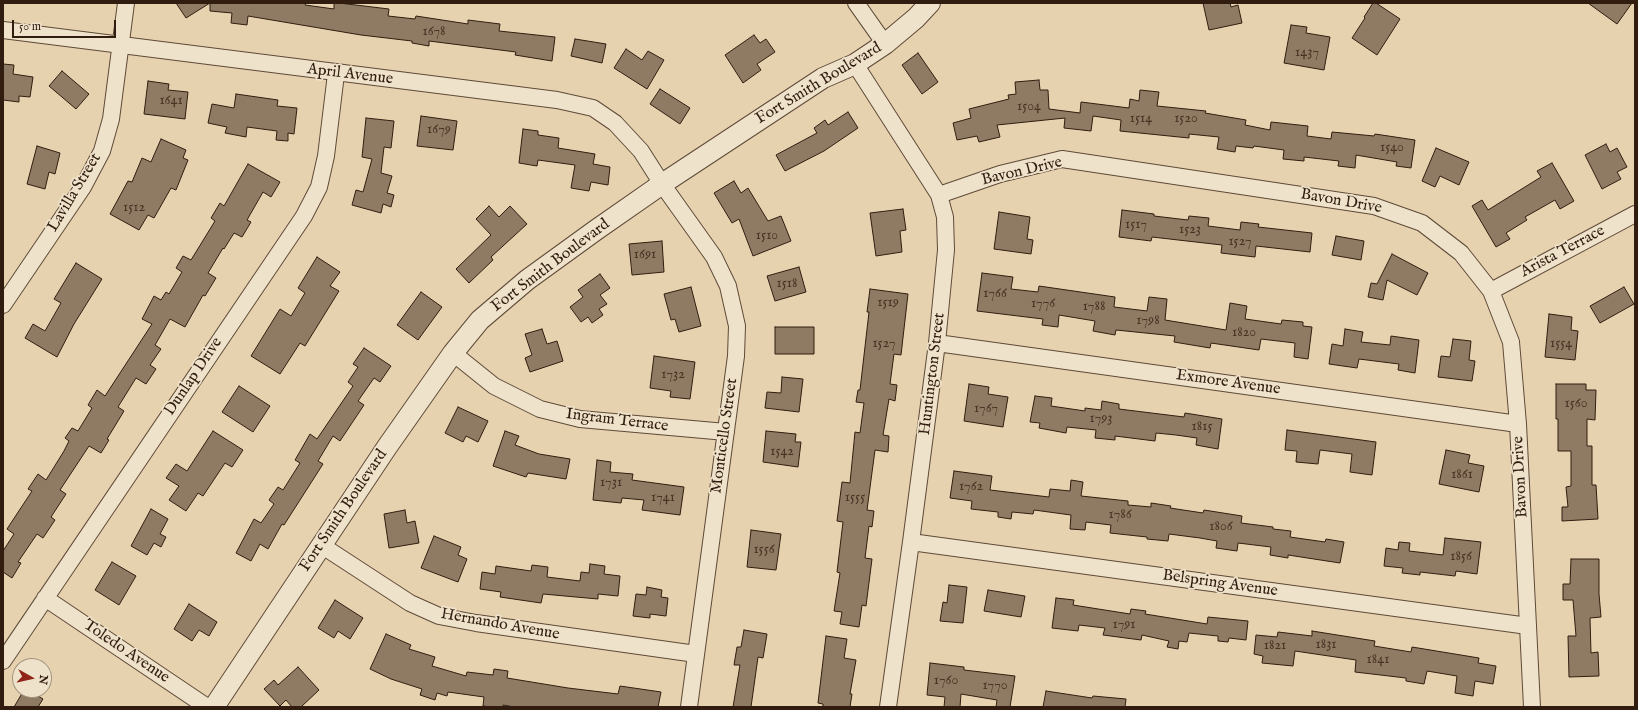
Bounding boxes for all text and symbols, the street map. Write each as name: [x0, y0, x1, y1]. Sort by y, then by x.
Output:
scale bar: [14, 12, 118, 38]
text: 50 m: [19, 19, 41, 34]
house number: 1678: [422, 24, 446, 40]
street label: Fort Smith Boulevard: [753, 39, 885, 129]
house number: 1437: [1295, 45, 1319, 61]
street label: April Avenue: [306, 60, 394, 90]
house number: 1641: [159, 93, 183, 109]
house number: 1504: [1017, 99, 1041, 115]
house number: 1514: [1130, 111, 1152, 127]
house number: 1520: [1174, 111, 1198, 127]
house number: 1679: [427, 122, 451, 138]
house number: 1540: [1380, 140, 1404, 156]
street label: Lavilla Street: [44, 150, 106, 236]
street label: Bavon Drive: [980, 153, 1064, 191]
street label: Bavon Drive: [1299, 185, 1383, 219]
house number: 1512: [123, 200, 145, 216]
street label: Fort Smith Boulevard: [488, 215, 614, 317]
house number: 1517: [1125, 217, 1147, 233]
house number: 1523: [1179, 222, 1201, 238]
street label: Arista Terrace: [1517, 222, 1609, 282]
house number: 1510: [756, 228, 778, 244]
house number: 1527: [1228, 234, 1252, 250]
house number: 1691: [634, 247, 656, 263]
house number: 1518: [777, 276, 797, 292]
house number: 1766: [983, 286, 1007, 302]
house number: 1519: [877, 295, 899, 311]
house number: 1776: [1031, 296, 1055, 312]
house number: 1788: [1083, 299, 1105, 315]
street label: Huntington Street: [916, 312, 950, 436]
house number: 1798: [1136, 313, 1160, 329]
house number: 1820: [1232, 325, 1256, 341]
street label: Dunlap Drive: [161, 334, 227, 420]
house number: 1527: [872, 336, 896, 352]
house number: 1554: [1550, 336, 1572, 352]
street label: Exmore Avenue: [1175, 366, 1281, 400]
house number: 1732: [661, 367, 685, 383]
street label: Monticello Street: [707, 377, 743, 495]
house number: 1560: [1564, 396, 1588, 412]
house number: 1767: [974, 401, 998, 417]
street label: Ingram Terrace: [565, 405, 669, 437]
house number: 1793: [1089, 411, 1113, 427]
house number: 1815: [1192, 419, 1212, 435]
street label: Bavon Drive: [1509, 435, 1533, 519]
house number: 1542: [770, 444, 794, 460]
street label: Fort Smith Boulevard: [296, 446, 392, 576]
house number: 1861: [1451, 467, 1473, 483]
house number: 1731: [600, 475, 622, 491]
house number: 1762: [959, 479, 983, 495]
house number: 1741: [651, 490, 675, 506]
house number: 1555: [845, 490, 865, 506]
house number: 1786: [1108, 507, 1132, 523]
house number: 1806: [1209, 519, 1233, 535]
house number: 1556: [753, 542, 775, 558]
house number: 1856: [1450, 549, 1472, 565]
street label: Belspring Avenue: [1161, 566, 1279, 602]
street label: Hernando Avenue: [439, 605, 561, 645]
street label: Toledo Avenue: [79, 616, 173, 688]
house number: 1791: [1112, 617, 1136, 633]
house number: 1831: [1315, 637, 1337, 653]
house number: 1821: [1264, 638, 1286, 654]
house number: 1841: [1367, 652, 1389, 668]
north arrow: [12, 658, 52, 698]
house number: 1760: [934, 673, 958, 689]
text: N: [35, 674, 50, 685]
house number: 1770: [982, 678, 1008, 694]

